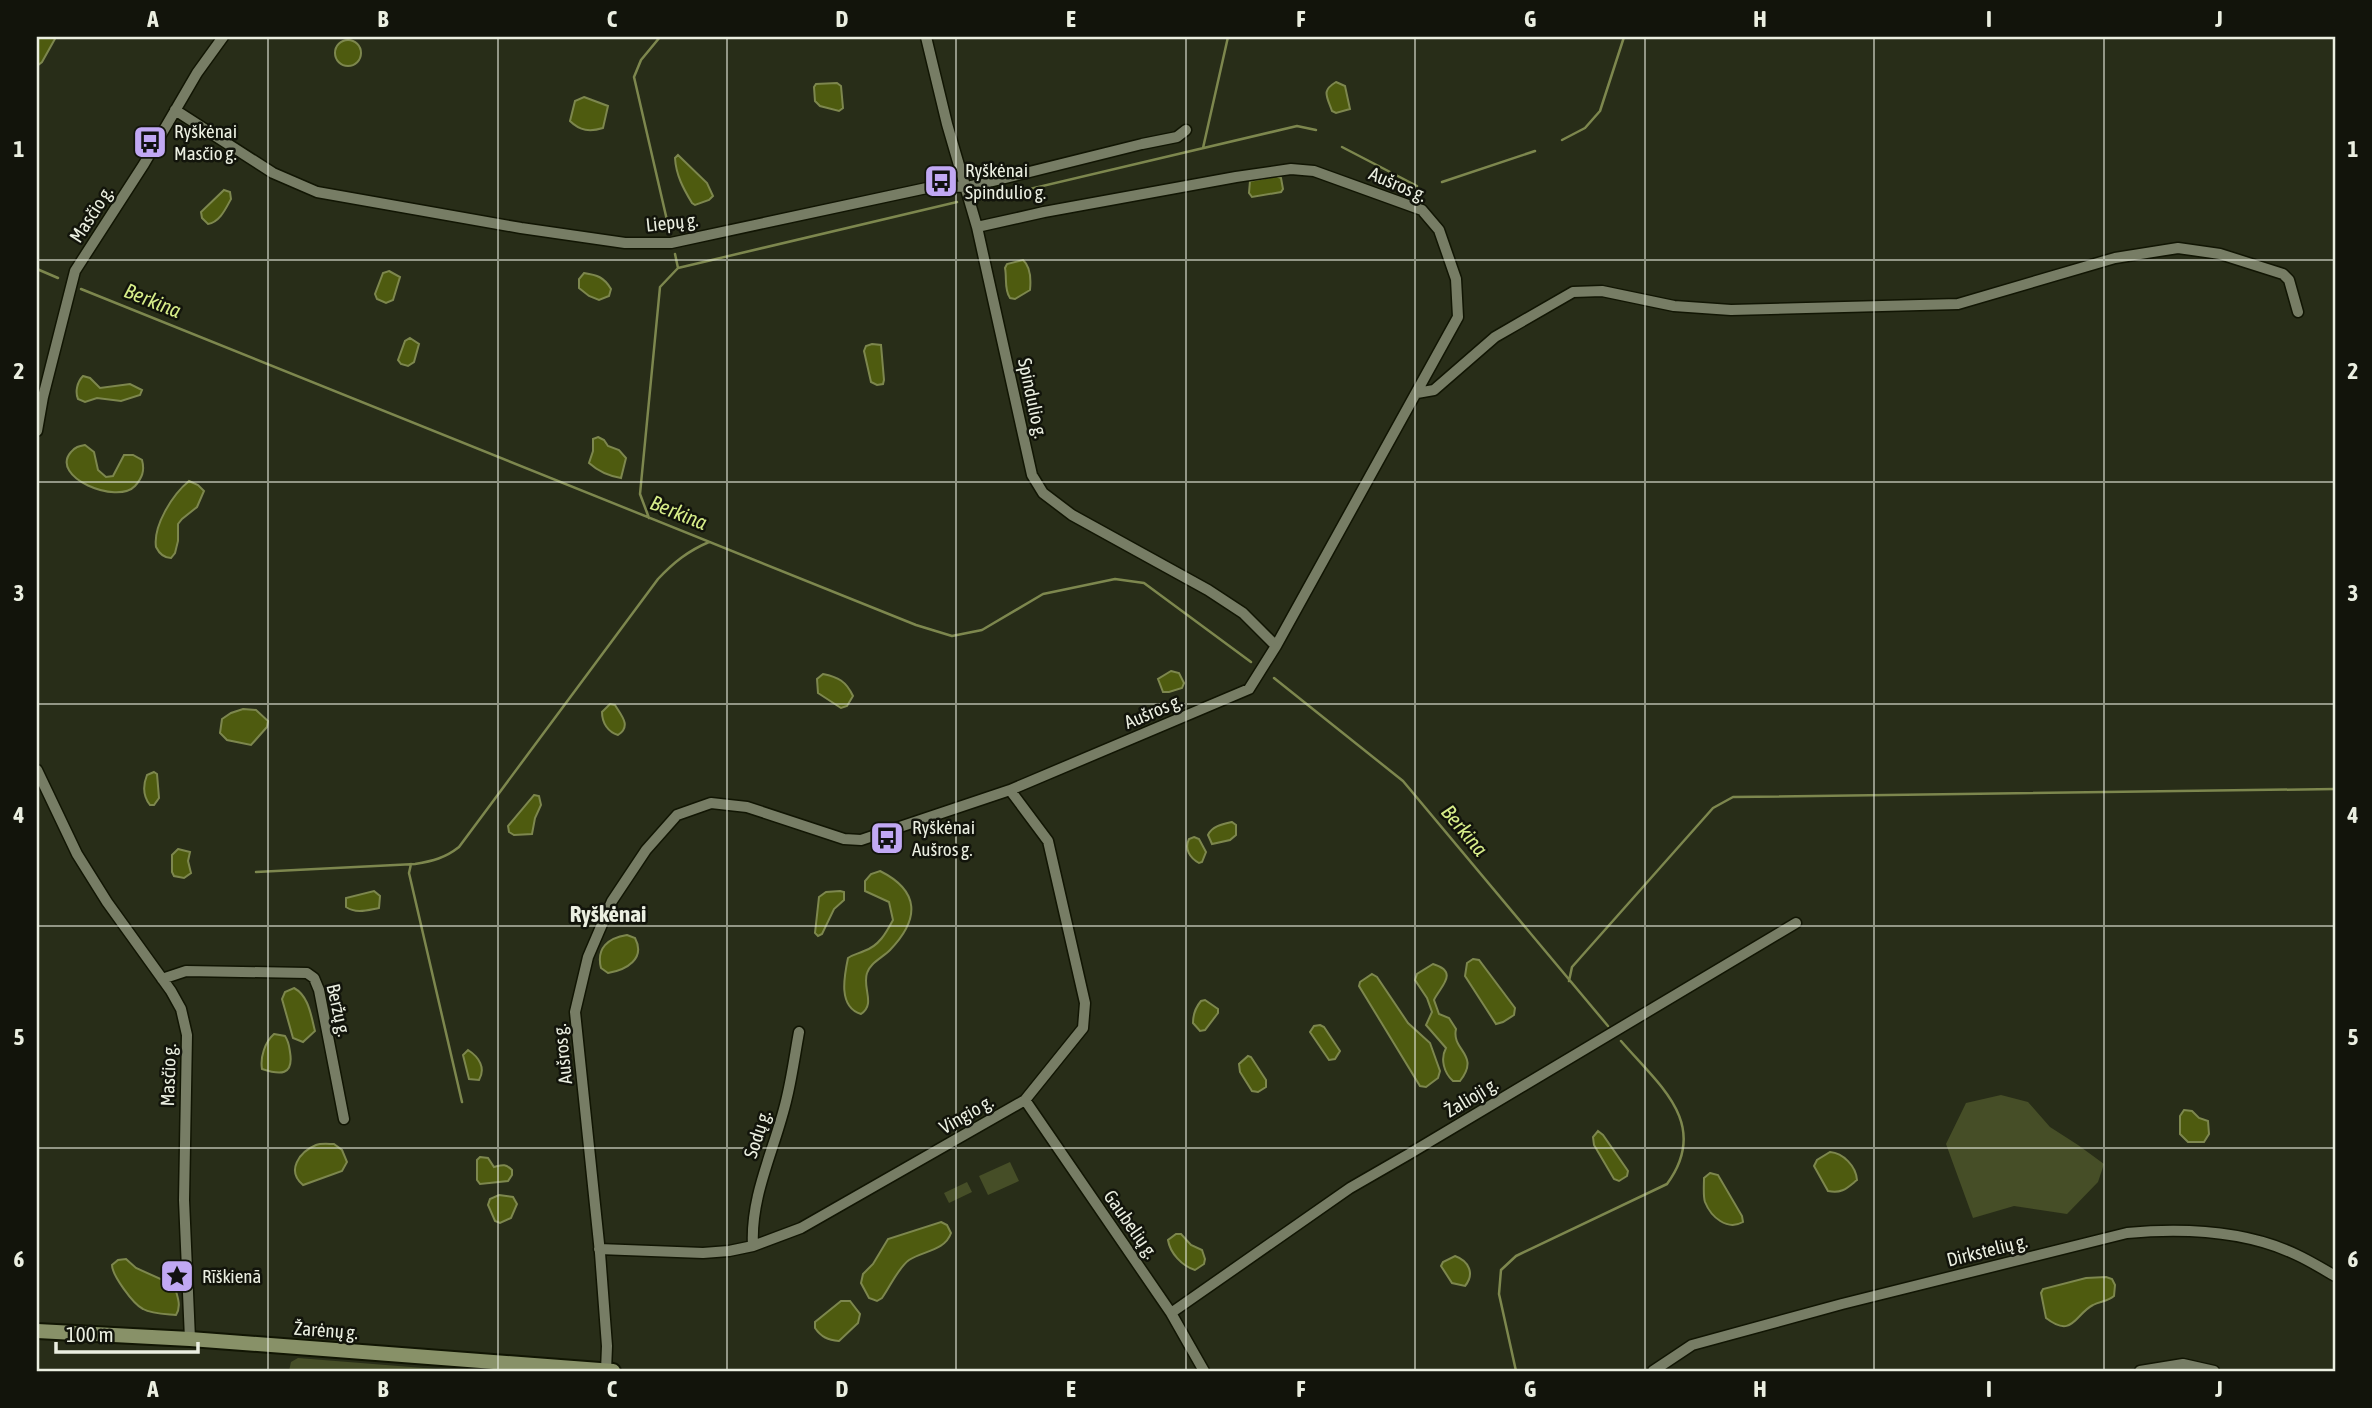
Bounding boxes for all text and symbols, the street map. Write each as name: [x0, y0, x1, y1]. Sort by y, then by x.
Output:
text: A: [146, 6, 159, 32]
text: B: [378, 6, 389, 32]
text: C: [607, 6, 618, 32]
text: D: [836, 6, 849, 32]
text: E: [1066, 6, 1076, 32]
text: F: [1296, 6, 1306, 32]
text: G: [1524, 6, 1536, 32]
text: H: [1753, 6, 1767, 32]
text: I: [1986, 6, 1992, 32]
text: J: [2214, 6, 2223, 32]
place label: Ryškėnai Masčio g.: [174, 120, 237, 164]
bus stop icon: Ryškėnai Masčio g.: [131, 123, 169, 161]
text: 1: [14, 136, 25, 162]
text: 1: [2348, 136, 2359, 162]
place label: Ryškėnai Spindulio g.: [965, 159, 1046, 203]
bus stop icon: Ryškėnai Spindulio g.: [922, 162, 960, 200]
street label: Aušros g.: [1366, 162, 1430, 206]
street label: Masčio g.: [65, 182, 117, 246]
street label: Liepų g.: [645, 208, 699, 236]
water label: Berkina: [121, 278, 185, 322]
street label: Spindulio g.: [1014, 356, 1052, 440]
text: 2: [14, 358, 24, 384]
text: 2: [2348, 358, 2358, 384]
water label: Berkina: [647, 490, 711, 534]
text: 3: [14, 580, 24, 606]
text: 3: [2348, 580, 2358, 606]
street label: Aušros g.: [1121, 689, 1185, 733]
water label: Berkina: [1437, 800, 1493, 861]
text: 4: [13, 802, 25, 828]
text: 4: [2347, 802, 2359, 828]
place label: Ryškėnai Aušros g.: [912, 816, 975, 860]
bus stop icon: Ryškėnai Aušros g.: [868, 819, 906, 857]
district label: Ryškėnai: [570, 901, 646, 927]
street label: Beržų g.: [322, 981, 356, 1039]
street label: Aušros g.: [548, 1023, 576, 1085]
text: 5: [14, 1024, 25, 1050]
text: 5: [2348, 1024, 2359, 1050]
street label: Masčio g.: [156, 1043, 180, 1107]
street label: Žalioji g.: [1440, 1072, 1502, 1122]
street label: Vingio g.: [935, 1090, 997, 1138]
street label: Sodų g.: [739, 1107, 775, 1161]
street label: Gaubelių g.: [1099, 1186, 1163, 1262]
street label: Dirkstelių g.: [1944, 1229, 2030, 1271]
text: 6: [14, 1246, 25, 1272]
text: 6: [2348, 1246, 2359, 1272]
place icon: Rīškienā: [158, 1257, 196, 1295]
place label: Rīškienā: [202, 1265, 261, 1287]
scale bar: [56, 1310, 198, 1354]
street label: Žarėnų g.: [293, 1317, 359, 1343]
text: 100 m: [66, 1322, 114, 1346]
text: A: [146, 1376, 159, 1402]
text: B: [378, 1376, 389, 1402]
text: C: [607, 1376, 618, 1402]
text: D: [836, 1376, 849, 1402]
text: E: [1066, 1376, 1076, 1402]
text: F: [1296, 1376, 1306, 1402]
text: G: [1524, 1376, 1536, 1402]
text: H: [1753, 1376, 1767, 1402]
text: I: [1986, 1376, 1992, 1402]
text: J: [2214, 1376, 2223, 1402]

